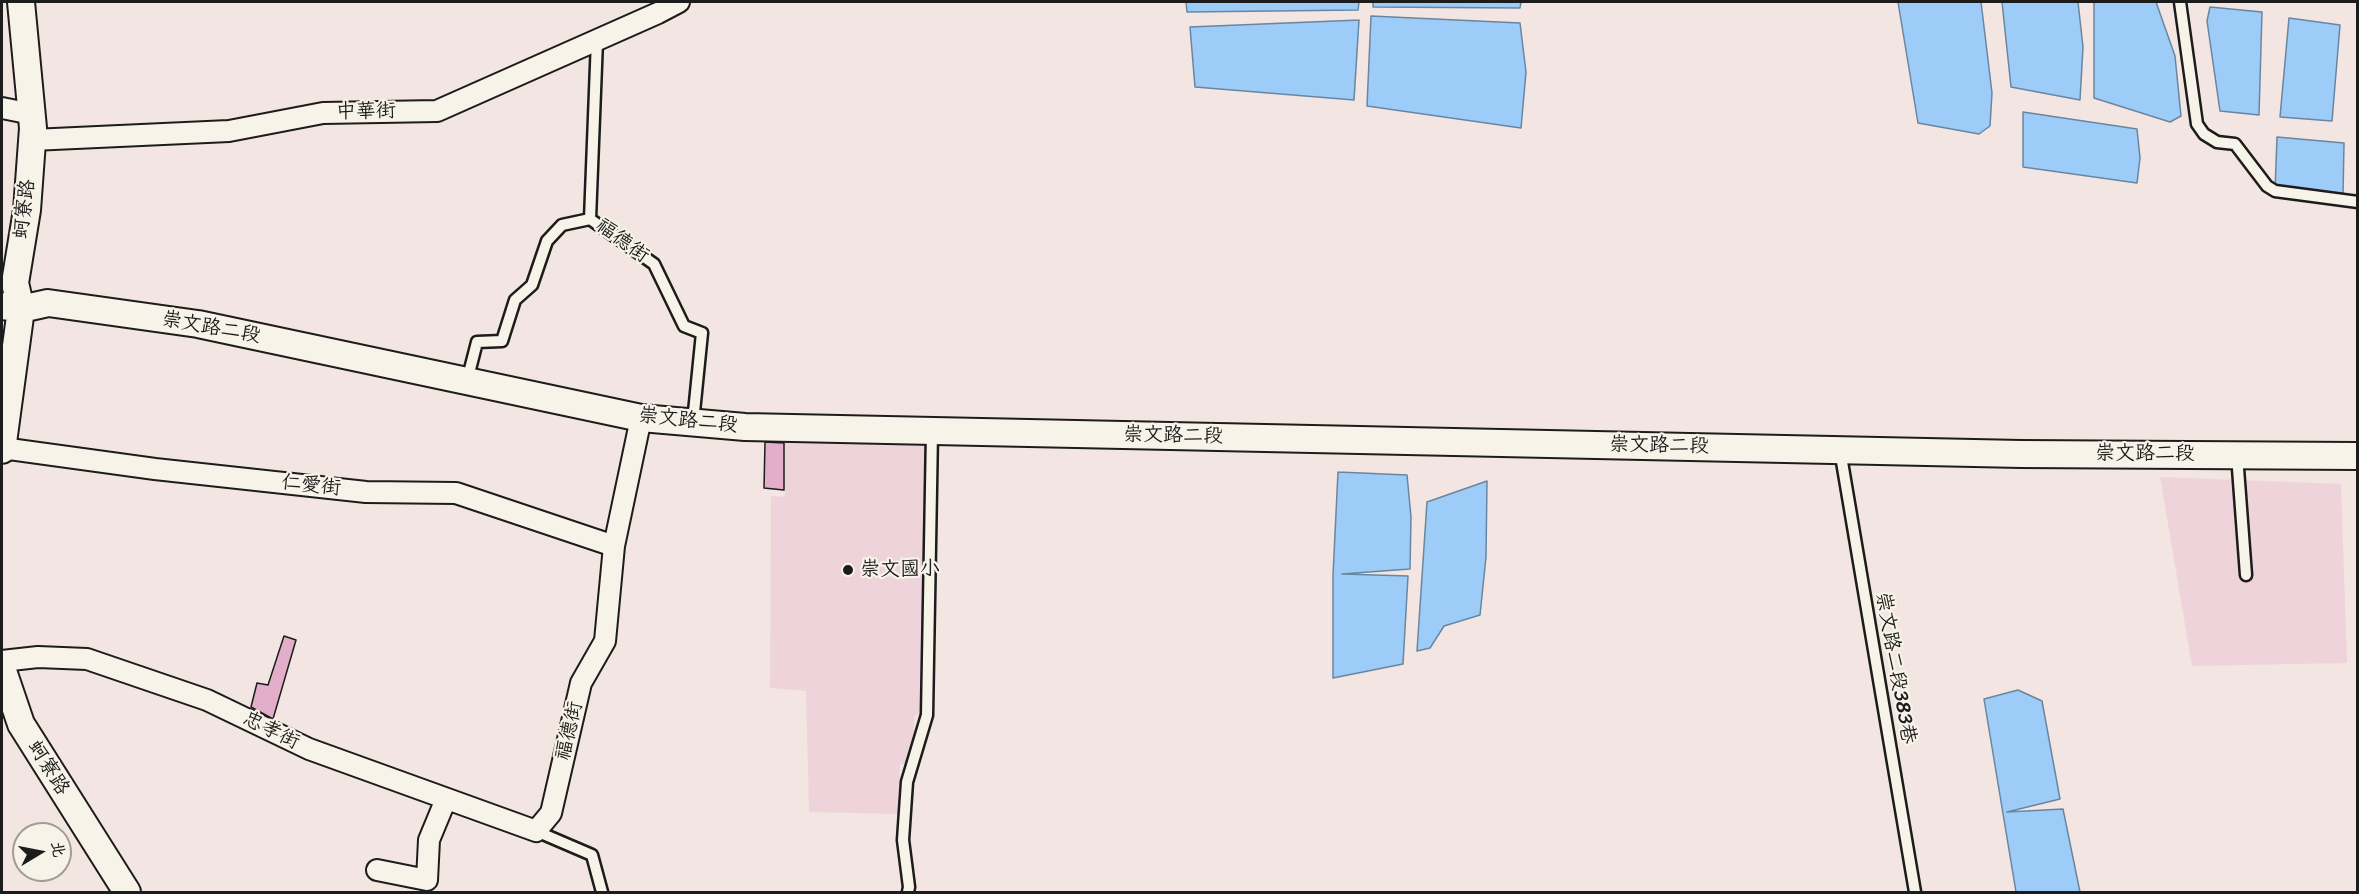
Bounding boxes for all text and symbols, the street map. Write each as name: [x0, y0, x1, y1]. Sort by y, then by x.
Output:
street label: 中華街: [336, 99, 396, 125]
street label: 蚵寮路: [9, 178, 41, 240]
street label: 福德街: [591, 214, 653, 268]
street label: 崇文路二段: [160, 307, 262, 349]
street label: 崇文路二段: [637, 404, 739, 438]
street label: 崇文路二段: [1123, 423, 1223, 449]
street label: 崇文路二段: [1609, 433, 1709, 459]
street label: 崇文路二段: [2095, 442, 2195, 466]
street label: 仁愛街: [280, 471, 342, 501]
place label: 崇文國小: [860, 558, 940, 582]
marker: 崇文國小: [841, 563, 855, 577]
street label: 崇文路二段383巷: [1870, 590, 1920, 746]
street label: 福德街: [552, 699, 588, 763]
street label: 忠孝街: [239, 707, 303, 755]
street label: 蚵寮路: [22, 736, 74, 800]
north arrow: [12, 822, 72, 882]
text: 北: [43, 839, 74, 860]

